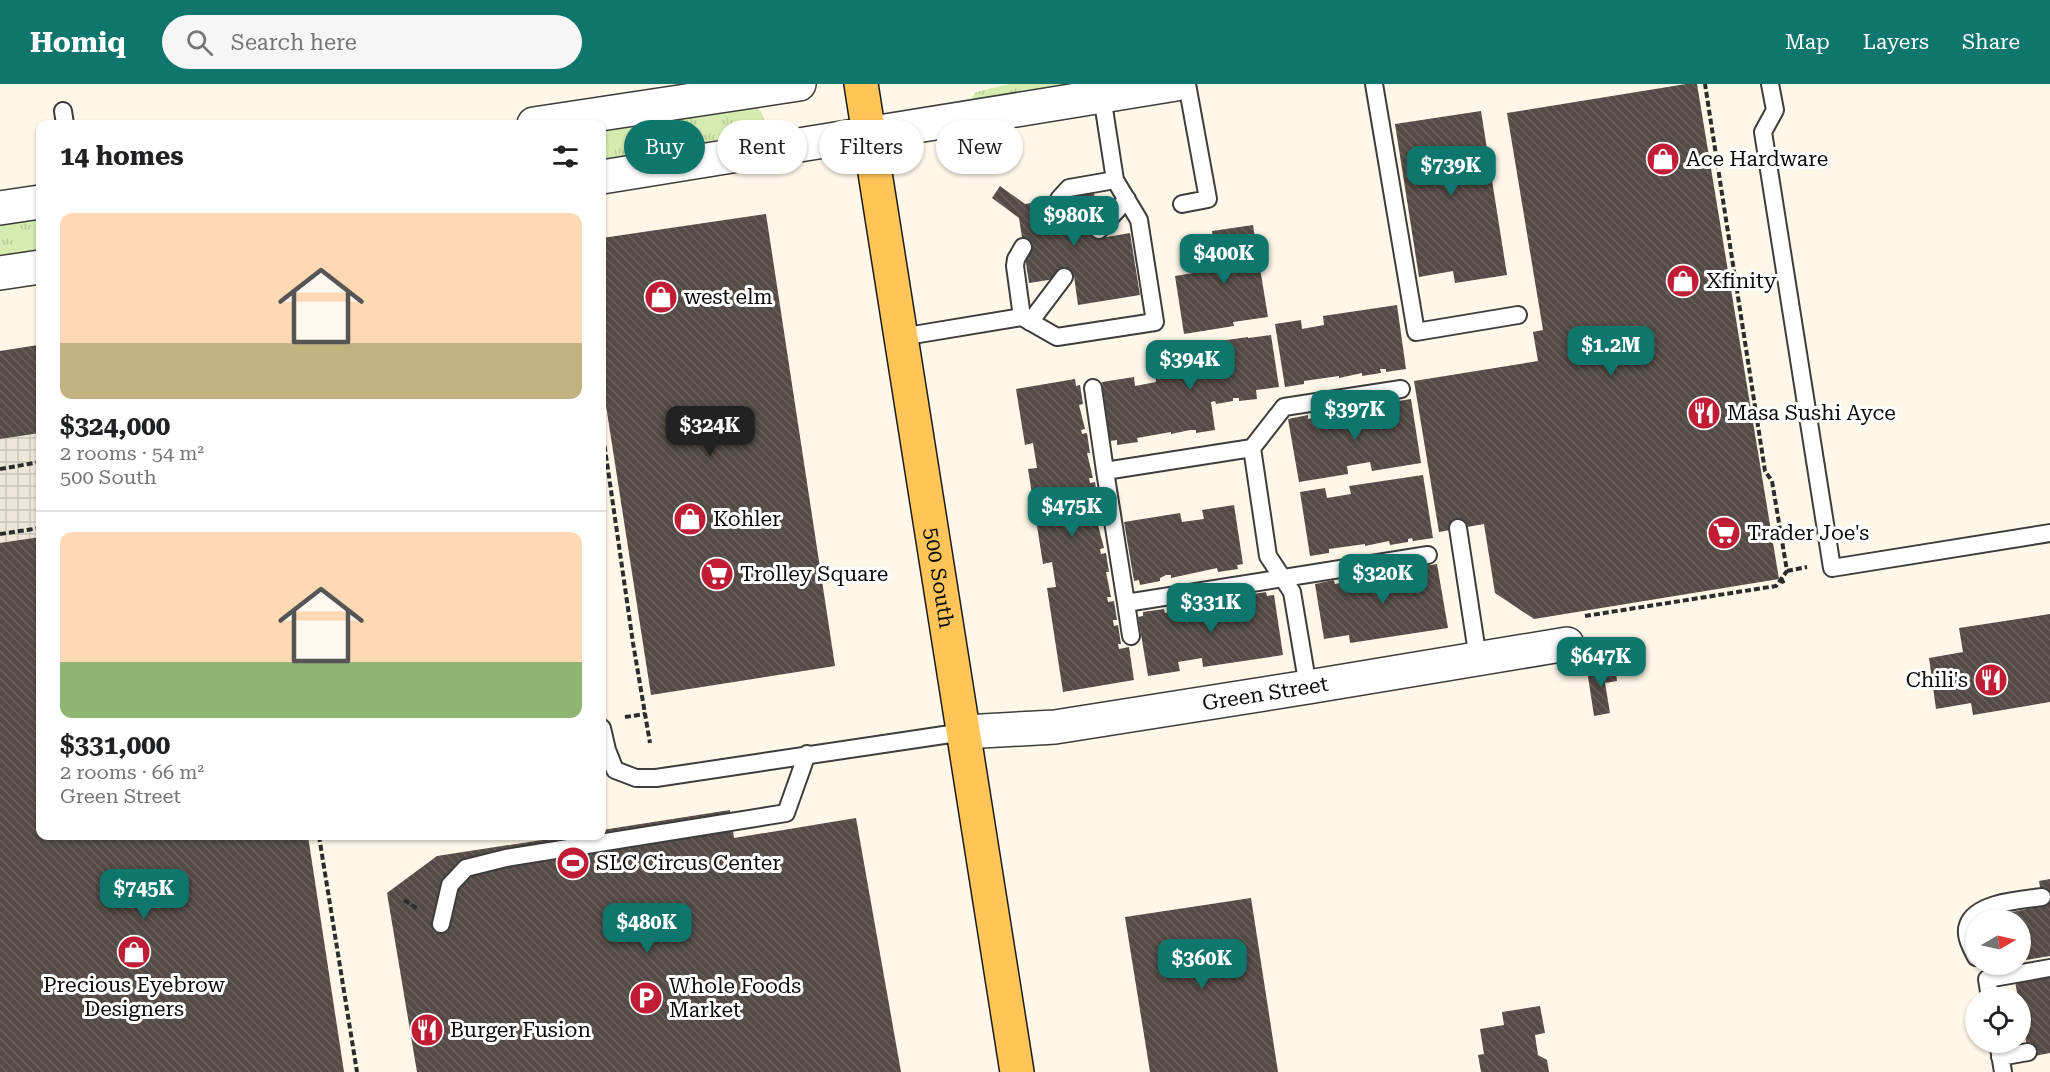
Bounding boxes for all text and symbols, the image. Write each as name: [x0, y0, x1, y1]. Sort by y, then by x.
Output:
search box: [162, 15, 582, 69]
text: Homiq: [30, 26, 126, 59]
icon: search: [183, 26, 216, 59]
text: Search here: [231, 30, 357, 55]
text: Map: [1785, 30, 1830, 54]
text: Layers: [1863, 30, 1929, 54]
text: Share: [1962, 30, 2020, 54]
chip: Buy: [624, 120, 705, 174]
chip: Rent: [717, 120, 807, 174]
chip: Filters: [819, 120, 924, 174]
chip: New: [936, 120, 1023, 174]
icon: filters: [549, 140, 582, 173]
text: 14 homes: [60, 141, 184, 171]
shop icon: Ace Hardware: [1645, 141, 1681, 177]
pin: $739K: [1409, 146, 1493, 197]
place label: Ace Hardware: [1686, 147, 1828, 171]
text: $739K: [1421, 153, 1481, 177]
pin: $980K: [1032, 196, 1116, 247]
text: $980K: [1044, 203, 1104, 227]
pin: $400K: [1182, 234, 1266, 285]
text: $400K: [1194, 241, 1254, 265]
icon: home: [267, 252, 375, 360]
shop icon: Xfinity: [1665, 263, 1701, 299]
place label: Xfinity: [1706, 269, 1777, 293]
shop icon: west elm: [643, 279, 679, 315]
place label: west elm: [684, 285, 773, 309]
pin: $1.2M: [1569, 326, 1653, 377]
text: $1.2M: [1581, 333, 1641, 357]
pin: $394K: [1148, 340, 1232, 391]
text: $394K: [1160, 347, 1220, 371]
pin: $397K: [1313, 390, 1397, 441]
restaurant icon: Masa Sushi Ayce: [1686, 395, 1722, 431]
text: $397K: [1325, 397, 1385, 421]
place label: Masa Sushi Ayce: [1727, 401, 1896, 425]
pin: $324K: [668, 406, 752, 457]
text: $324,000: [60, 411, 170, 441]
text: $324K: [680, 413, 740, 437]
text: 2 rooms · 54 m²: [60, 441, 204, 465]
text: 500 South: [60, 465, 157, 489]
pin: $475K: [1030, 487, 1114, 538]
text: $475K: [1042, 494, 1102, 518]
shop icon: Kohler: [672, 501, 708, 537]
place label: Kohler: [713, 507, 781, 531]
supermarket icon: Trader Joe's: [1706, 515, 1742, 551]
place label: Trader Joe's: [1747, 521, 1869, 545]
street label: 500 South: [919, 526, 959, 630]
pin: $320K: [1341, 554, 1425, 605]
supermarket icon: Trolley Square: [699, 556, 735, 592]
text: $320K: [1353, 561, 1413, 585]
place label: Trolley Square: [740, 562, 888, 586]
icon: home: [267, 571, 375, 679]
pin: $331K: [1169, 583, 1253, 634]
text: $331K: [1181, 590, 1241, 614]
pin: $647K: [1559, 637, 1643, 688]
text: $647K: [1571, 644, 1631, 668]
restaurant icon: Chili's: [1973, 662, 2009, 698]
place label: Chili's: [1906, 668, 1968, 692]
street label: Green Street: [1201, 672, 1330, 716]
text: $331,000: [60, 730, 170, 760]
text: 2 rooms · 66 m²: [60, 760, 204, 784]
text: Green Street: [60, 784, 181, 808]
sports icon: SLC Circus Center: [555, 845, 591, 881]
place label: SLC Circus Center: [596, 851, 781, 875]
pin: $745K: [102, 869, 186, 920]
text: $745K: [114, 876, 174, 900]
pin: $480K: [605, 903, 689, 954]
north arrow: [1965, 909, 2031, 975]
map controls: [1965, 909, 2031, 1053]
text: $480K: [617, 910, 677, 934]
shop icon: Precious Eyebrow Designers: [116, 934, 152, 970]
pin: $360K: [1160, 939, 1244, 990]
text: $360K: [1172, 946, 1232, 970]
place label: Precious Eyebrow Designers: [43, 973, 226, 1021]
place label: Whole Foods Market: [669, 974, 801, 1022]
parking icon: Whole Foods Market: [628, 980, 664, 1016]
button: locate: [1965, 987, 2031, 1053]
restaurant icon: Burger Fusion: [409, 1012, 445, 1048]
place label: Burger Fusion: [450, 1018, 591, 1042]

